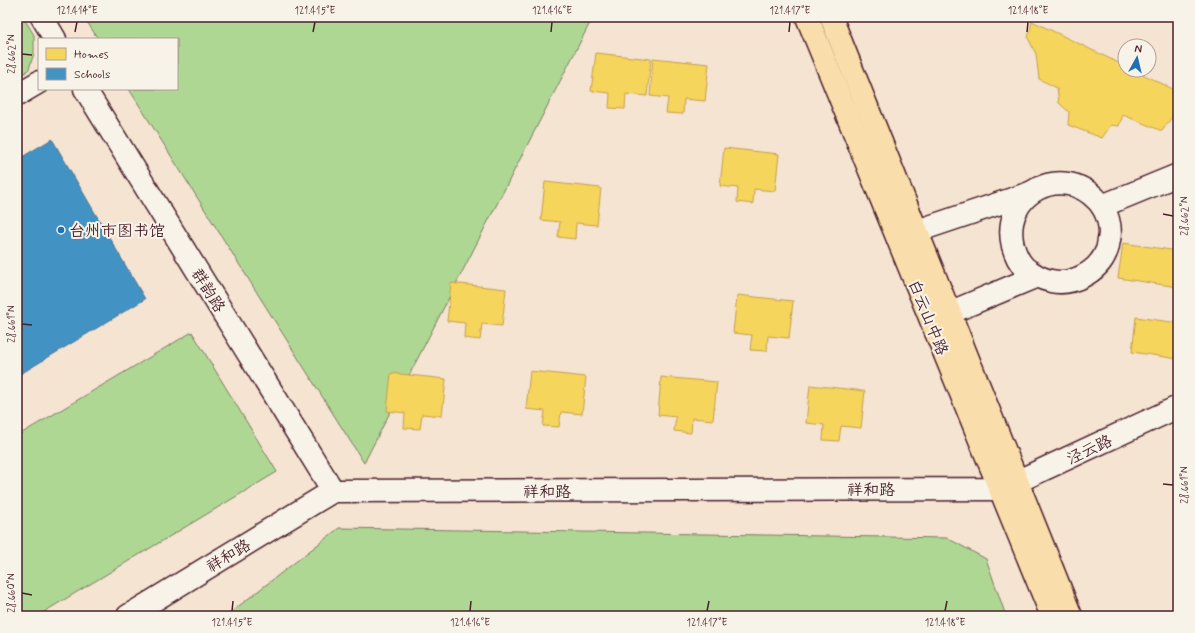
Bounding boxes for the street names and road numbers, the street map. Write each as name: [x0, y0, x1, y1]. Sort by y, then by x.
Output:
street label: 群韵路: [186, 265, 229, 317]
street label: 白云山中路: [903, 277, 952, 359]
street label: 泾云路: [1063, 431, 1116, 470]
street label: 祥和路: [847, 480, 895, 501]
street label: 祥和路: [523, 482, 571, 503]
street label: 祥和路: [203, 535, 255, 578]

